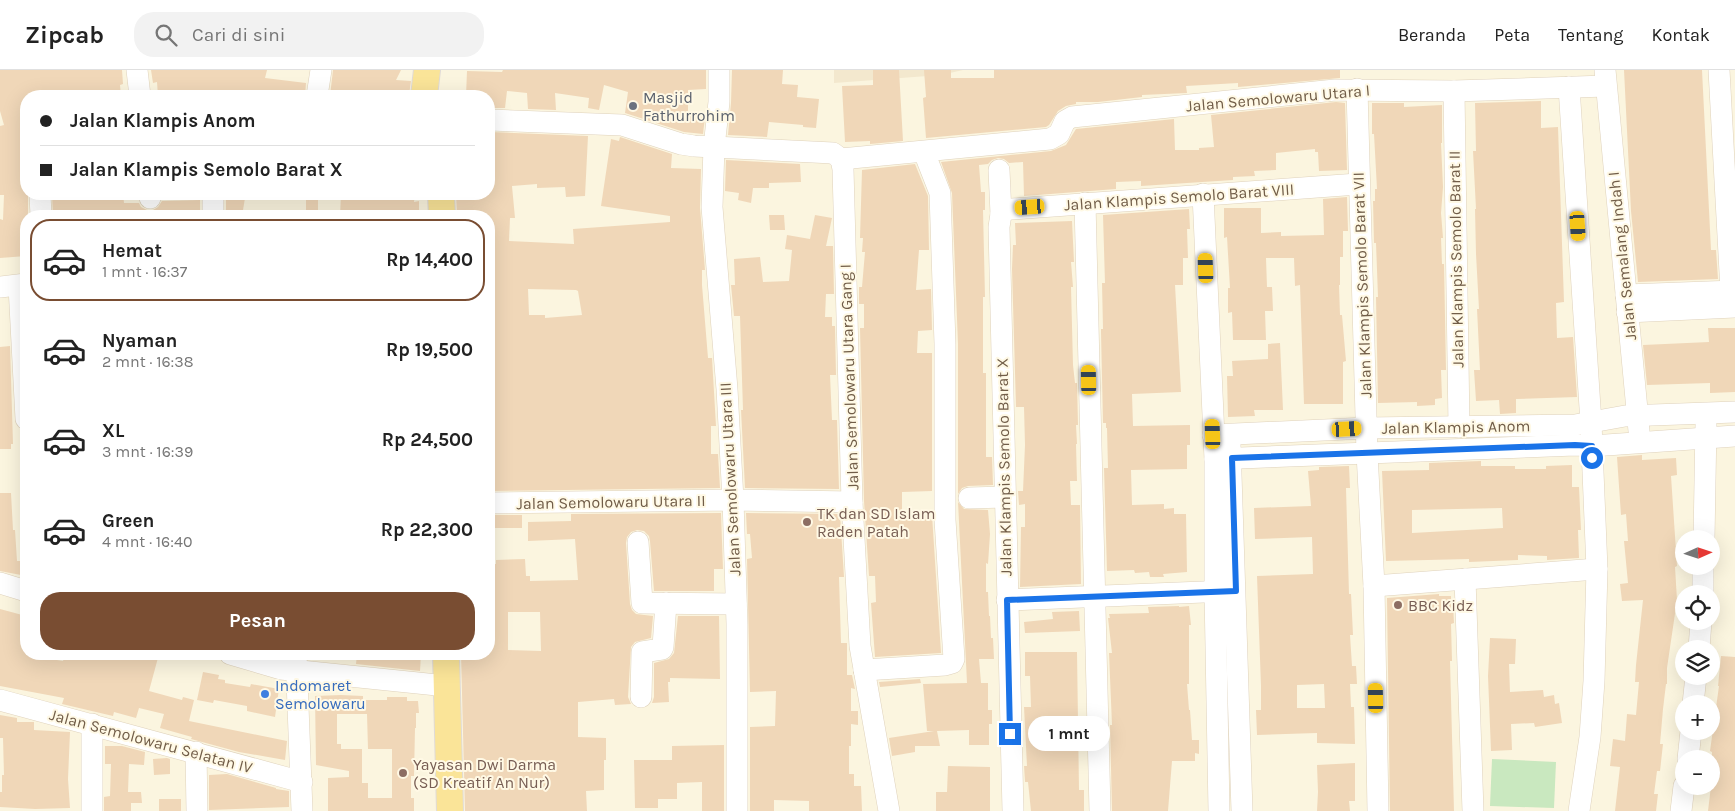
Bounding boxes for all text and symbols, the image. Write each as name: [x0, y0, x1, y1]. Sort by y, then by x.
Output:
search box: [134, 12, 484, 57]
text: Zipcab: [25, 21, 104, 49]
icon: search: [152, 21, 180, 49]
text: Cari di sini: [192, 24, 285, 46]
text: Beranda: [1398, 24, 1466, 46]
text: Peta: [1494, 24, 1530, 46]
text: Tentang: [1558, 24, 1624, 46]
text: Kontak: [1652, 24, 1710, 46]
street label: Jalan Semolowaru Utara I: [1185, 80, 1371, 116]
place label: Masjid Fathurrohim: [643, 88, 735, 125]
marker: Masjid Fathurrohim: [627, 100, 639, 112]
text: Jalan Klampis Anom: [70, 110, 256, 132]
street label: Jalan Klampis Semolo Barat II: [1445, 150, 1467, 368]
text: Jalan Klampis Semolo Barat X: [70, 159, 343, 181]
street label: Jalan Semalang Indah I: [1604, 171, 1640, 341]
street label: Jalan Klampis Semolo Barat VII: [1349, 172, 1375, 398]
street label: Jalan Klampis Semolo Barat VIII: [1063, 179, 1295, 215]
car: [1014, 198, 1045, 216]
car: [1569, 211, 1586, 241]
icon: car: [42, 238, 87, 283]
text: Hemat: [102, 240, 162, 262]
text: Rp 14,400: [386, 249, 473, 271]
car: [1197, 253, 1214, 283]
text: 1 mnt · 16:37: [102, 262, 187, 281]
street label: Jalan Semolowaru Utara Gang I: [836, 264, 862, 490]
icon: car: [42, 328, 87, 373]
text: Nyaman: [102, 330, 177, 352]
text: Rp 19,500: [386, 339, 473, 361]
text: 2 mnt · 16:38: [102, 352, 194, 371]
street label: Jalan Klampis Semolo Barat X: [993, 358, 1015, 576]
car: [1081, 365, 1096, 395]
street label: Jalan Semolowaru Utara III: [715, 382, 745, 576]
street label: Jalan Klampis Anom: [1381, 416, 1531, 438]
icon: car: [42, 418, 87, 463]
car: [1204, 419, 1221, 449]
text: XL: [102, 420, 124, 442]
car: [1331, 421, 1362, 437]
text: Rp 24,500: [382, 429, 473, 451]
text: 3 mnt · 16:39: [102, 442, 193, 461]
route start: [1581, 447, 1603, 469]
street label: Jalan Semolowaru Utara II: [516, 491, 706, 513]
place label: TK dan SD Islam Raden Patah: [817, 504, 935, 541]
icon: car: [42, 508, 87, 553]
text: Green: [102, 510, 154, 532]
marker: TK dan SD Islam Raden Patah: [801, 516, 813, 528]
text: Rp 22,300: [381, 519, 473, 541]
north arrow: [1675, 530, 1720, 575]
map controls: [1675, 530, 1720, 795]
text: 4 mnt · 16:40: [102, 532, 192, 551]
button: locate: [1675, 585, 1720, 630]
button: Pesan: [40, 592, 475, 650]
place label: BBC Kidz: [1408, 596, 1473, 615]
marker: BBC Kidz: [1392, 599, 1404, 611]
button: layers: [1675, 640, 1720, 685]
place label: Indomaret Semolowaru: [275, 676, 366, 713]
car: [1368, 683, 1383, 713]
marker: Indomaret Semolowaru: [259, 688, 271, 700]
button: +: [1675, 695, 1720, 740]
street label: Jalan Semolowaru Selatan IV: [47, 705, 255, 777]
callout: 1 mnt: [1028, 716, 1110, 752]
route end: [999, 723, 1021, 745]
text: 1 mnt: [1048, 724, 1090, 743]
button: −: [1675, 750, 1720, 795]
place label: Yayasan Dwi Darma (SD Kreatif An Nur): [413, 755, 556, 792]
marker: Yayasan Dwi Darma (SD Kreatif An Nur): [397, 767, 409, 779]

